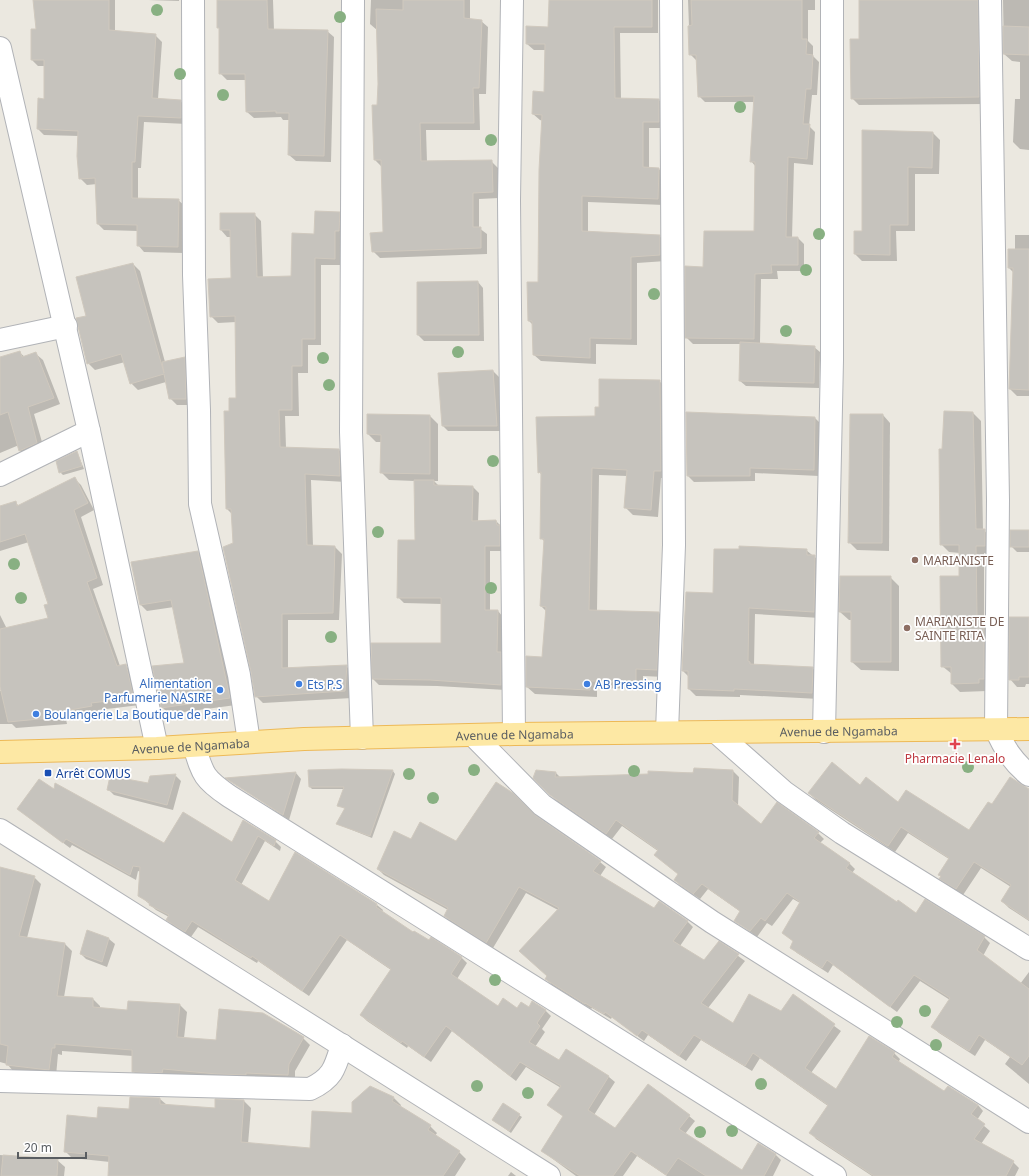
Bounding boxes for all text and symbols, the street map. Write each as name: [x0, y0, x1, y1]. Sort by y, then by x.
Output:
place label: MARIANISTE: [923, 552, 994, 569]
marker: MARIANISTE: [910, 555, 920, 565]
place label: MARIANISTE DE SAINTE RITA: [915, 613, 1004, 644]
marker: MARIANISTE DE SAINTE RITA: [902, 623, 912, 633]
place label: Alimentation Parfumerie NASIRE: [104, 675, 212, 706]
place label: Ets P.S: [307, 676, 343, 693]
place label: AB Pressing: [595, 676, 662, 693]
marker: Ets P.S: [294, 679, 304, 689]
marker: AB Pressing: [582, 679, 592, 689]
marker: Alimentation Parfumerie NASIRE: [215, 685, 225, 695]
place label: Boulangerie La Boutique de Pain: [44, 706, 228, 723]
marker: Boulangerie La Boutique de Pain: [31, 709, 41, 719]
street label: Avenue de Ngamaba: [780, 722, 898, 740]
street label: Avenue de Ngamaba: [455, 725, 574, 744]
street label: Avenue de Ngamaba: [132, 734, 250, 757]
marker: Pharmacie Lenalo: [950, 739, 960, 749]
place label: Pharmacie Lenalo: [905, 750, 1005, 767]
place label: Arrêt COMUS: [56, 765, 131, 782]
marker: Arrêt COMUS: [43, 768, 53, 778]
scale bar: [18, 1134, 86, 1160]
text: 20 m: [24, 1139, 52, 1156]

